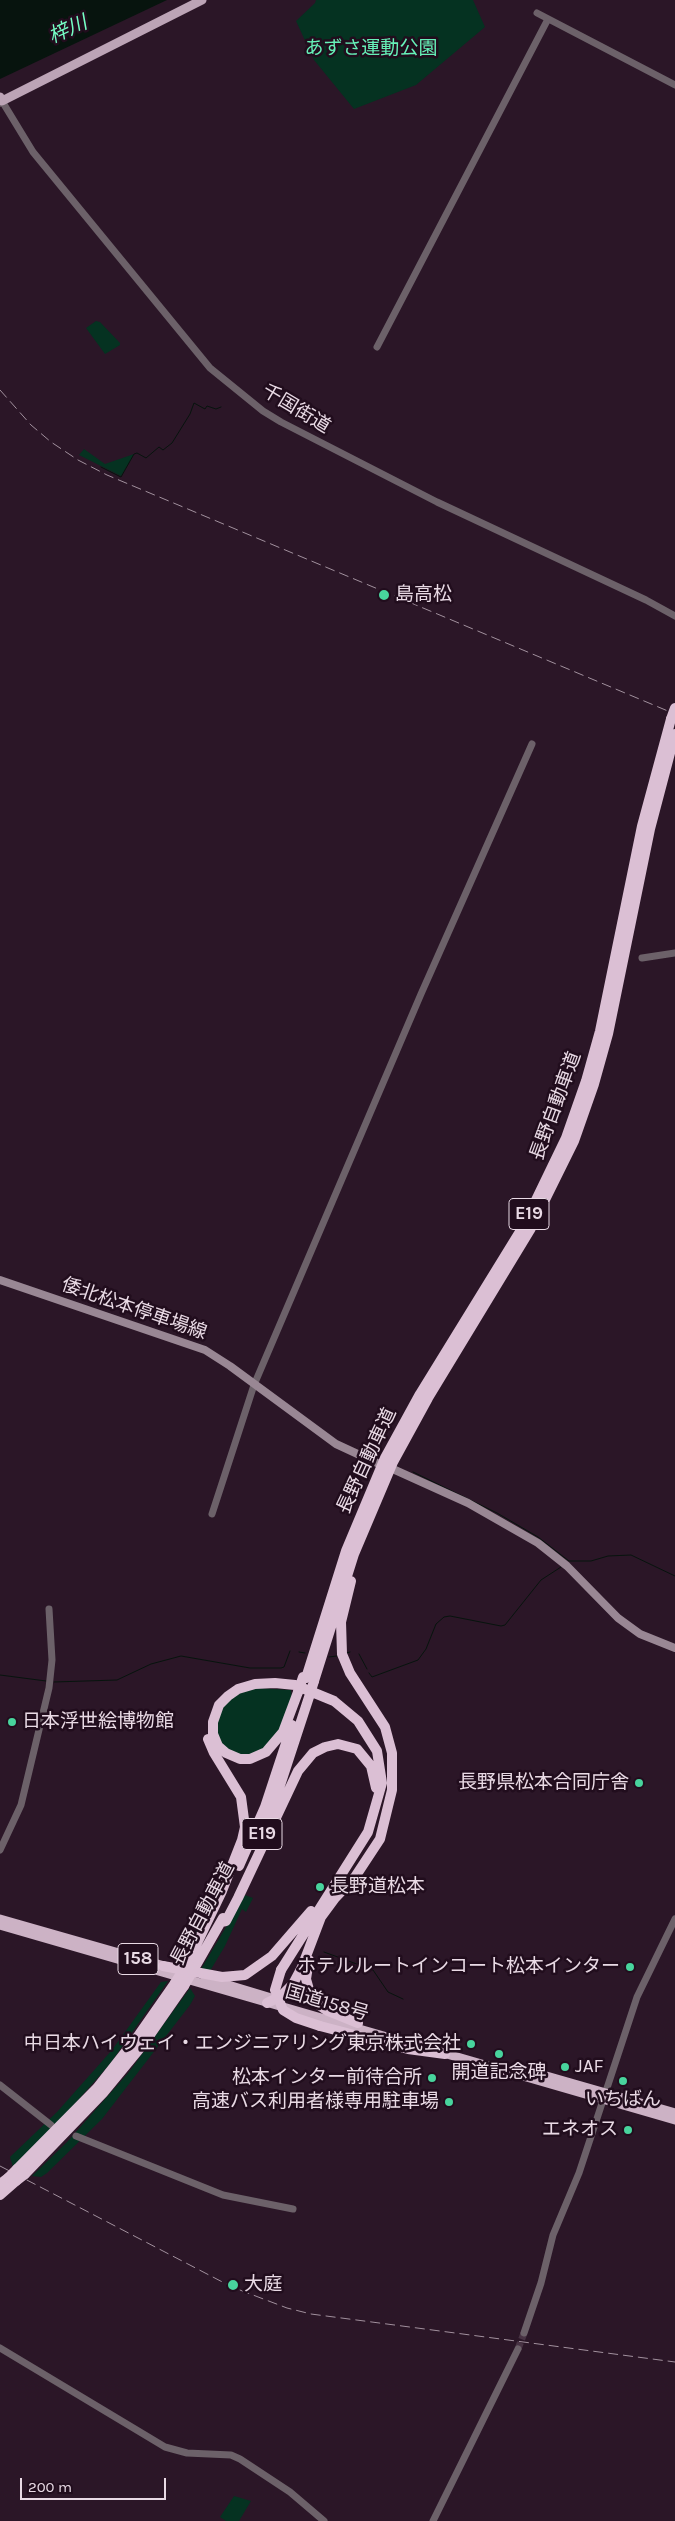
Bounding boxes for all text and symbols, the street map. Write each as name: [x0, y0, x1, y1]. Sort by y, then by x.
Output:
water label: 梓川: [45, 11, 91, 49]
park label: あずさ運動公園: [305, 38, 437, 60]
street label: 千国街道: [258, 380, 334, 438]
place label: 島高松: [395, 584, 452, 606]
marker: 島高松: [377, 588, 391, 602]
street label: 長野自動車道: [526, 1049, 586, 1163]
road number: E19: [509, 1198, 549, 1230]
street label: 倭北松本停車場線: [58, 1273, 210, 1345]
street label: 長野自動車道: [333, 1405, 401, 1517]
place label: 日本浮世絵博物館: [22, 1711, 174, 1733]
marker: 日本浮世絵博物館: [6, 1716, 18, 1728]
place label: 長野県松本合同庁舎: [458, 1772, 629, 1794]
marker: 長野県松本合同庁舎: [633, 1777, 645, 1789]
road number: E19: [242, 1818, 282, 1850]
street label: 長野自動車道: [166, 1858, 240, 1970]
place label: 長野道松本: [330, 1876, 425, 1898]
marker: 長野道松本: [314, 1881, 326, 1893]
road number: 158: [118, 1944, 158, 1975]
place label: ホテルルートインコート松本インター: [297, 1956, 620, 1978]
marker: ホテルルートインコート松本インター: [624, 1961, 636, 1973]
street label: 国道158号: [283, 1980, 371, 2026]
place label: 中日本ハイウェイ・エンジニアリング東京株式会社: [24, 2033, 461, 2055]
marker: 中日本ハイウェイ・エンジニアリング東京株式会社: [465, 2038, 477, 2050]
marker: 開道記念碑: [493, 2048, 505, 2060]
place label: JAF: [575, 2056, 604, 2078]
marker: JAF: [559, 2061, 571, 2073]
place label: 開道記念碑: [452, 2062, 546, 2084]
place label: 松本インター前待合所: [232, 2067, 422, 2089]
marker: 松本インター前待合所: [426, 2072, 438, 2084]
marker: いちばん: [617, 2075, 629, 2087]
place label: いちばん: [585, 2089, 661, 2111]
place label: 高速バス利用者様専用駐車場: [192, 2091, 439, 2113]
marker: 高速バス利用者様専用駐車場: [443, 2096, 455, 2108]
place label: エネオス: [542, 2119, 618, 2141]
marker: エネオス: [622, 2124, 634, 2136]
place label: 大庭: [244, 2274, 282, 2296]
marker: 大庭: [226, 2278, 240, 2292]
scale bar: [22, 2468, 169, 2500]
text: 200 m: [28, 2478, 72, 2496]

